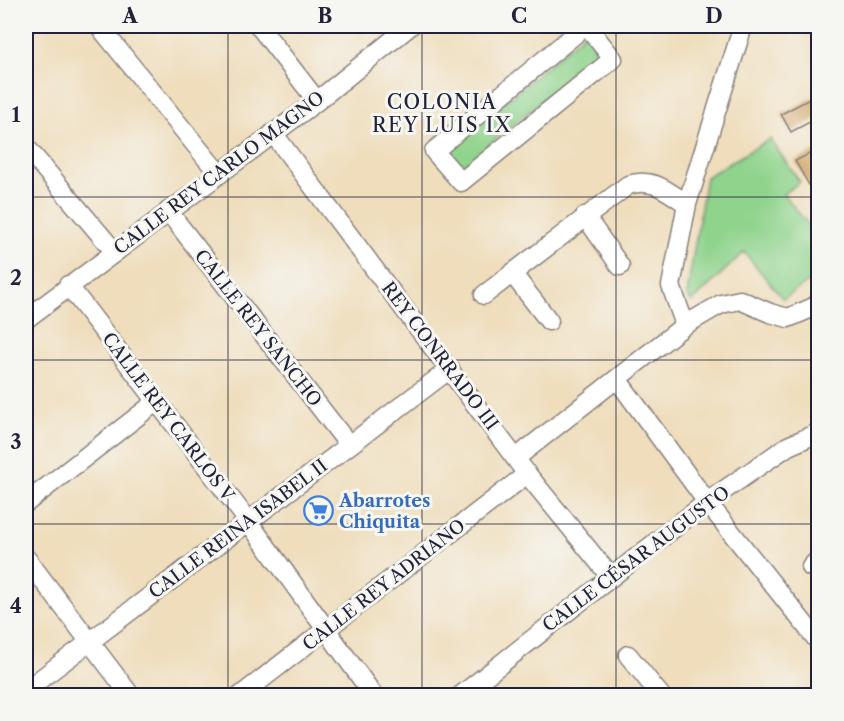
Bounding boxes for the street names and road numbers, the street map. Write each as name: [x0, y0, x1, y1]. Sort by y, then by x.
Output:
street label: CALLE REY CARLO MAGNO: [110, 87, 328, 259]
street label: CALLE REY SANCHO: [190, 245, 326, 411]
street label: REY CONRRADO III: [377, 277, 503, 435]
street label: CALLE REY CARLOS V: [97, 328, 239, 506]
street label: CALLE REINA ISABEL II: [144, 455, 332, 603]
street label: CALLE CÉSAR AUGUSTO: [538, 481, 734, 637]
street label: CALLE REY ADRIANO: [298, 515, 470, 655]

